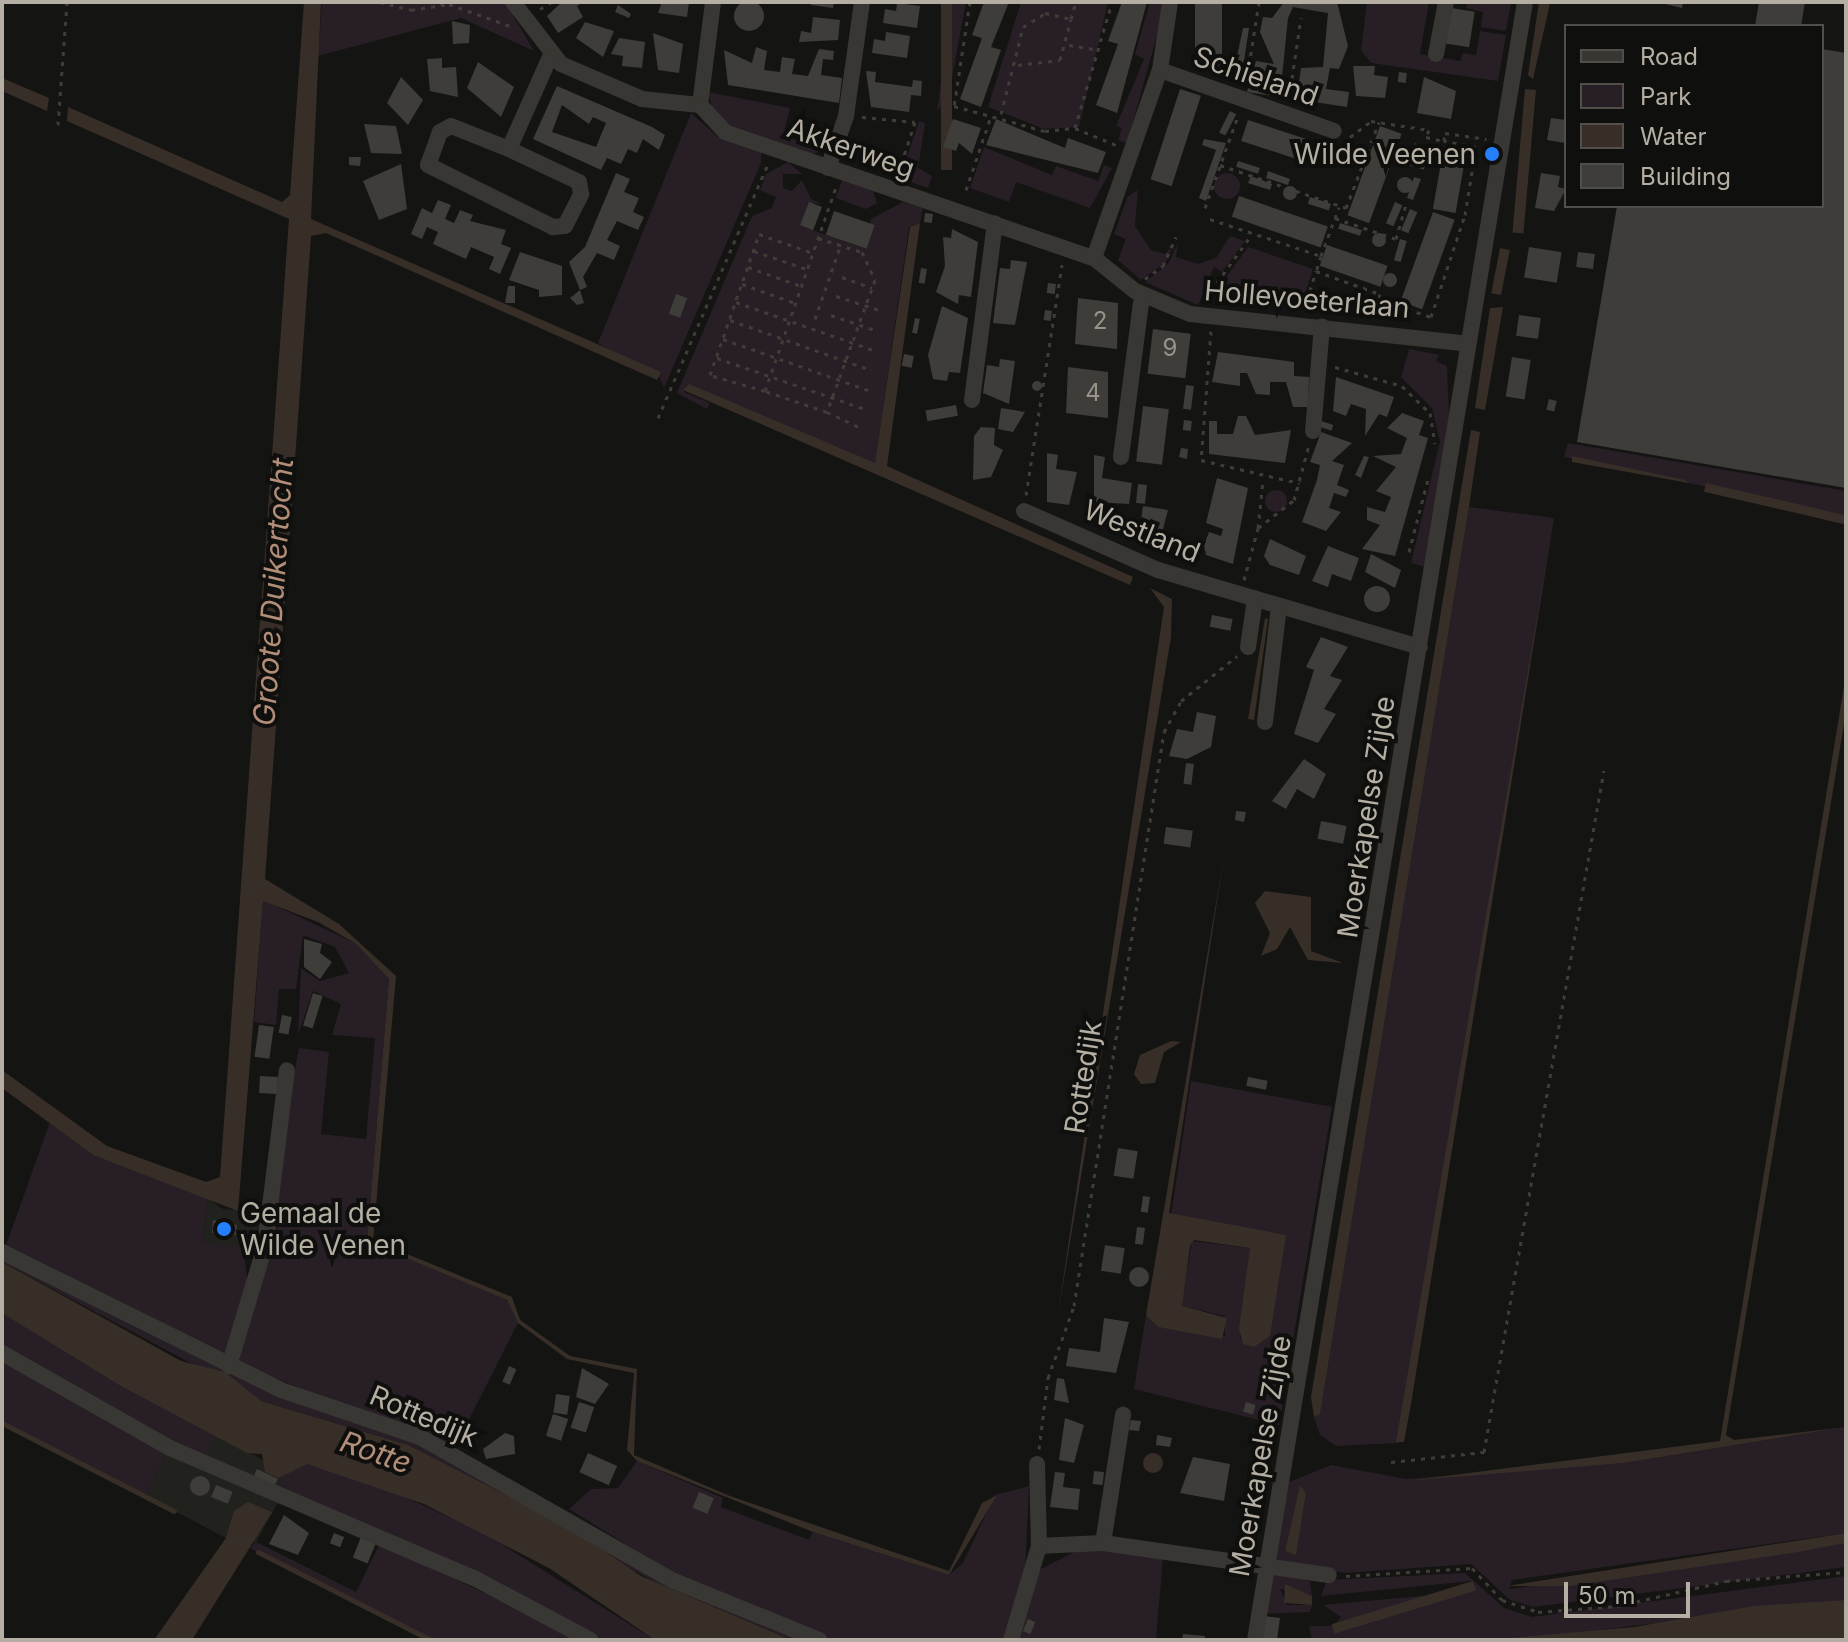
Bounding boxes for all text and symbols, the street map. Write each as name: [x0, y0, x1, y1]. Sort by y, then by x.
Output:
legend: [1564, 24, 1824, 208]
street label: Schieland: [1189, 39, 1323, 113]
text: Road: [1640, 42, 1698, 71]
text: Park: [1640, 82, 1691, 111]
street label: Akkerweg: [783, 111, 919, 185]
text: Water: [1640, 122, 1707, 151]
place label: Wilde Veenen: [1294, 137, 1476, 171]
marker: Wilde Veenen: [1483, 145, 1501, 163]
text: Building: [1640, 162, 1731, 191]
street label: Hollevoeterlaan: [1203, 273, 1411, 325]
house number: 2: [1093, 307, 1107, 335]
house number: 9: [1163, 334, 1177, 362]
house number: 4: [1085, 379, 1101, 407]
water label: Groote Duikertocht: [246, 457, 300, 727]
street label: Westland: [1079, 492, 1205, 570]
street label: Moerkapelse Zijde: [1330, 694, 1402, 940]
street label: Rottedijk: [1057, 1018, 1109, 1136]
place label: Gemaal de Wilde Venen: [240, 1196, 406, 1262]
marker: Gemaal de Wilde Venen: [215, 1220, 233, 1238]
street label: Moerkapelse Zijde: [1222, 1333, 1298, 1579]
street label: Rottedijk: [365, 1378, 483, 1454]
water label: Rotte: [336, 1423, 416, 1481]
scale bar: [1568, 1566, 1694, 1616]
text: 50 m: [1578, 1581, 1636, 1610]

